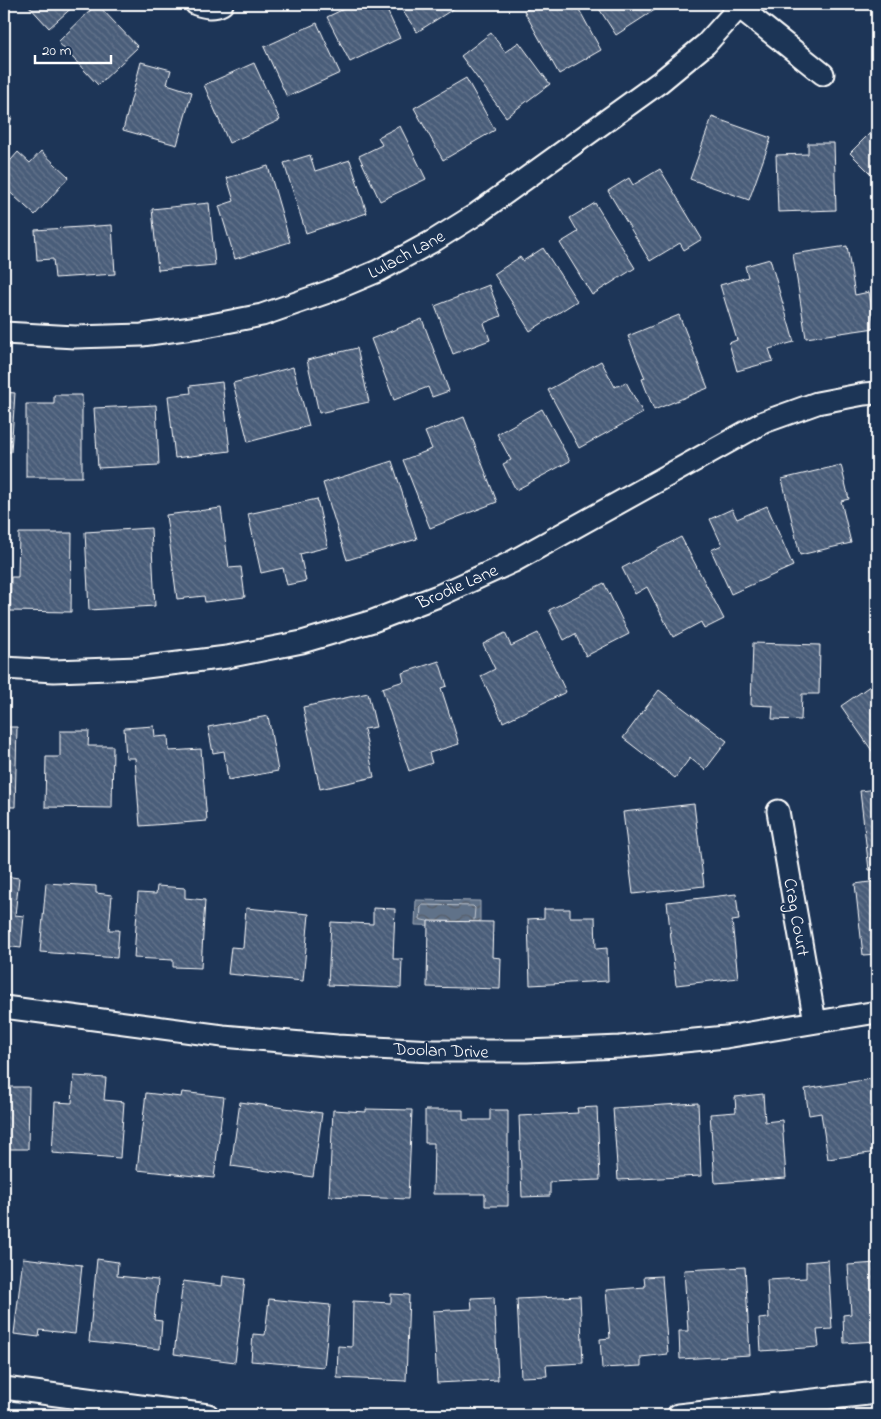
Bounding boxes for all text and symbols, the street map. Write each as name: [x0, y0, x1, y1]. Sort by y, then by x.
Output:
scale bar: [35, 32, 111, 64]
text: 20 m: [42, 40, 72, 62]
street label: Lulach Lane: [364, 224, 451, 287]
street label: Brodie Lane: [412, 558, 503, 618]
street label: Crag Court: [774, 876, 815, 959]
street label: Doolan Drive: [392, 1037, 490, 1067]

